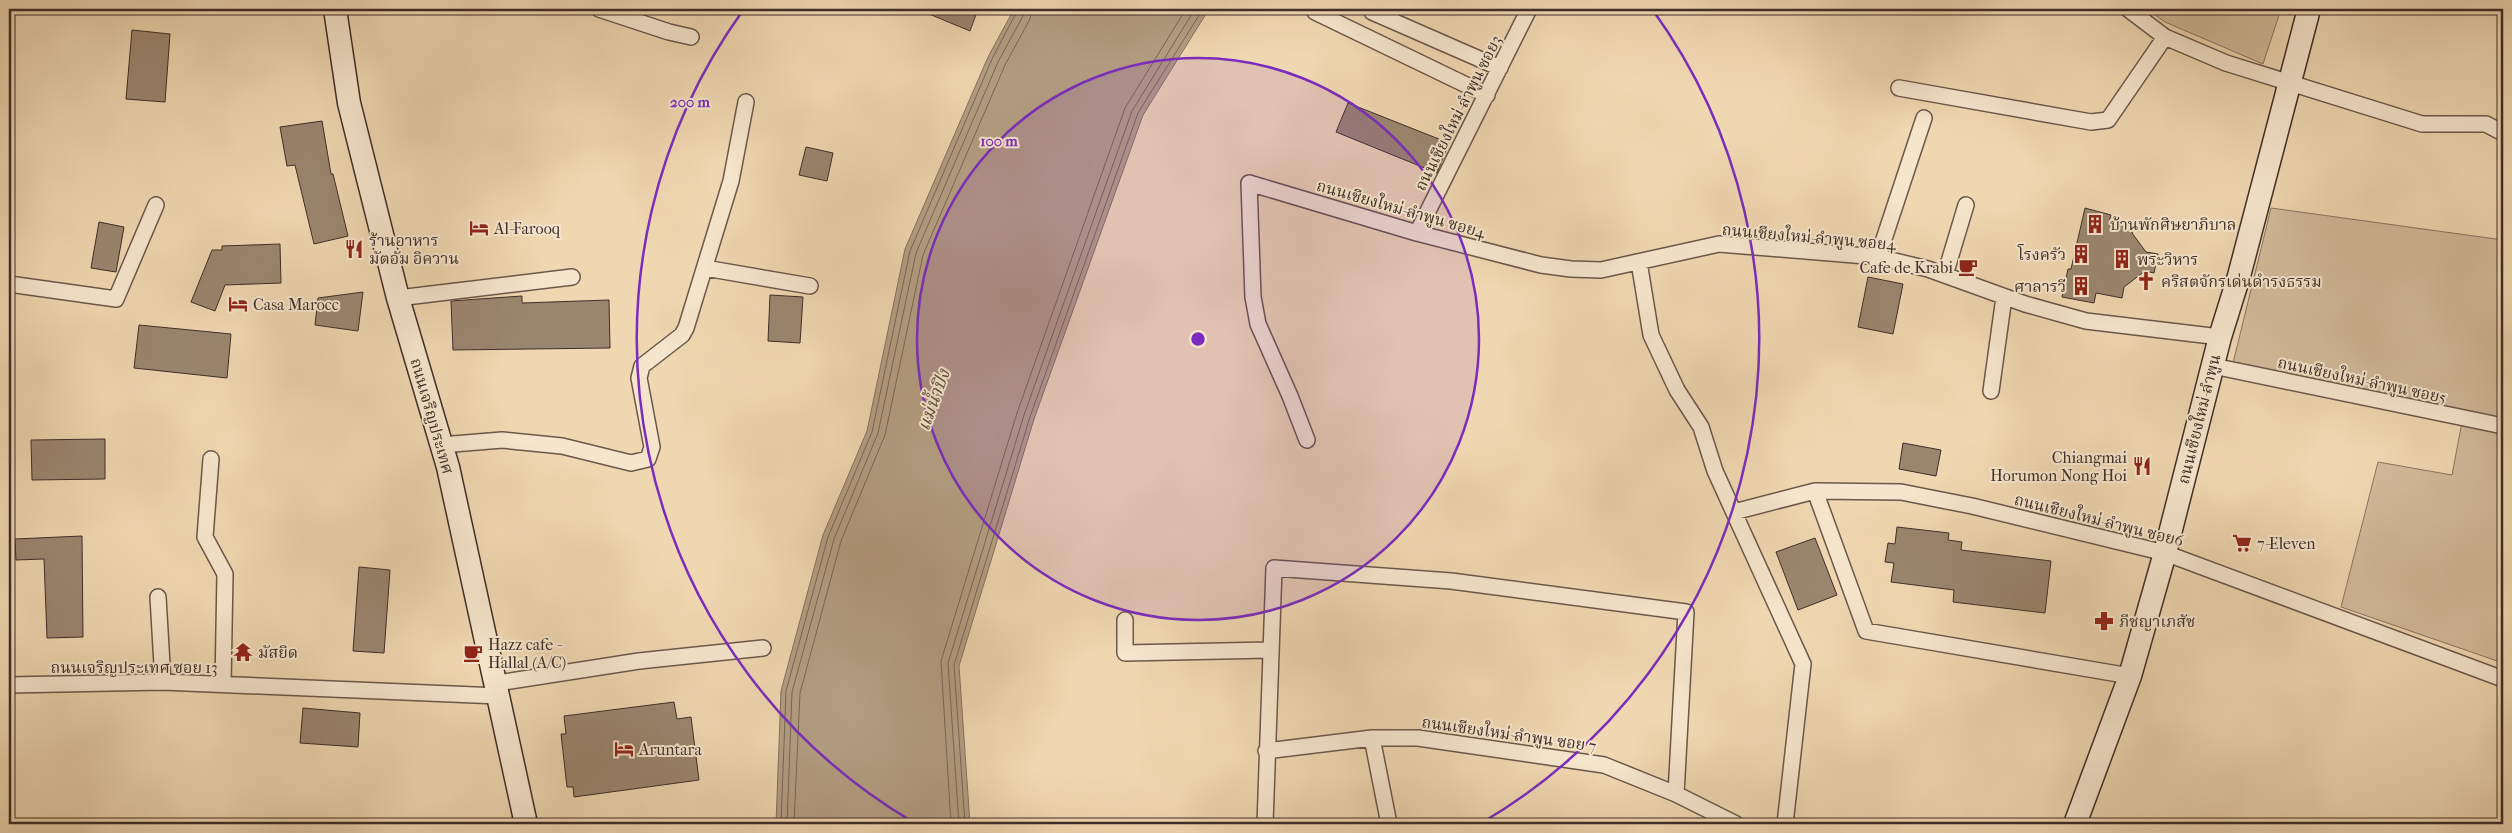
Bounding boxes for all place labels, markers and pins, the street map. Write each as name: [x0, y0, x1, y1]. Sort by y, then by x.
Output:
building icon: บ้านพักศิษยาภิบาล: [2084, 213, 2106, 235]
place label: บ้านพักศิษยาภิบาล: [2110, 215, 2236, 234]
hotel icon: Al-Farooq: [468, 217, 490, 239]
place label: Al-Farooq: [493, 219, 561, 238]
place label: ร้านอาหาร มัตอัม อิควาน: [369, 231, 459, 268]
restaurant icon: ร้านอาหาร มัตอัม อิควาน: [343, 238, 365, 260]
building icon: โรงครัว: [2070, 243, 2092, 265]
place label: โรงครัว: [2017, 244, 2066, 264]
building icon: พระวิหาร: [2111, 248, 2133, 270]
place label: พระวิหาร: [2137, 250, 2198, 269]
cafe icon: Cafe de Krabi: [1957, 256, 1979, 278]
place label: Cafe de Krabi: [1860, 258, 1953, 277]
church icon: คริสตจักรเด่นดำรงธรรม: [2135, 270, 2157, 292]
place label: คริสตจักรเด่นดำรงธรรม: [2161, 272, 2322, 291]
building icon: ศาลารวี: [2070, 275, 2092, 297]
place label: ศาลารวี: [2014, 277, 2066, 296]
hotel icon: Casa Marocc: [227, 293, 249, 315]
place label: Casa Marocc: [253, 295, 339, 314]
centre of rings: [1189, 330, 1207, 348]
place label: Chiangmai Horumon Nong Hoi: [1990, 448, 2127, 485]
restaurant icon: Chiangmai Horumon Nong Hoi: [2131, 455, 2153, 477]
supermarket icon: 7-Eleven: [2231, 532, 2253, 554]
place label: 7-Eleven: [2257, 534, 2316, 553]
pharmacy icon: ภีชญาเภสัช: [2093, 610, 2115, 632]
place label: ภีชญาเภสัช: [2119, 612, 2195, 631]
place label: Hazz cafe - Hallal (A/C): [488, 635, 566, 672]
temple icon: มัสยิด: [232, 641, 254, 663]
cafe icon: Hazz cafe - Hallal (A/C): [462, 642, 484, 664]
place label: มัสยิด: [258, 643, 298, 662]
hotel icon: Aruntara: [613, 738, 635, 760]
place label: Aruntara: [638, 740, 702, 759]

